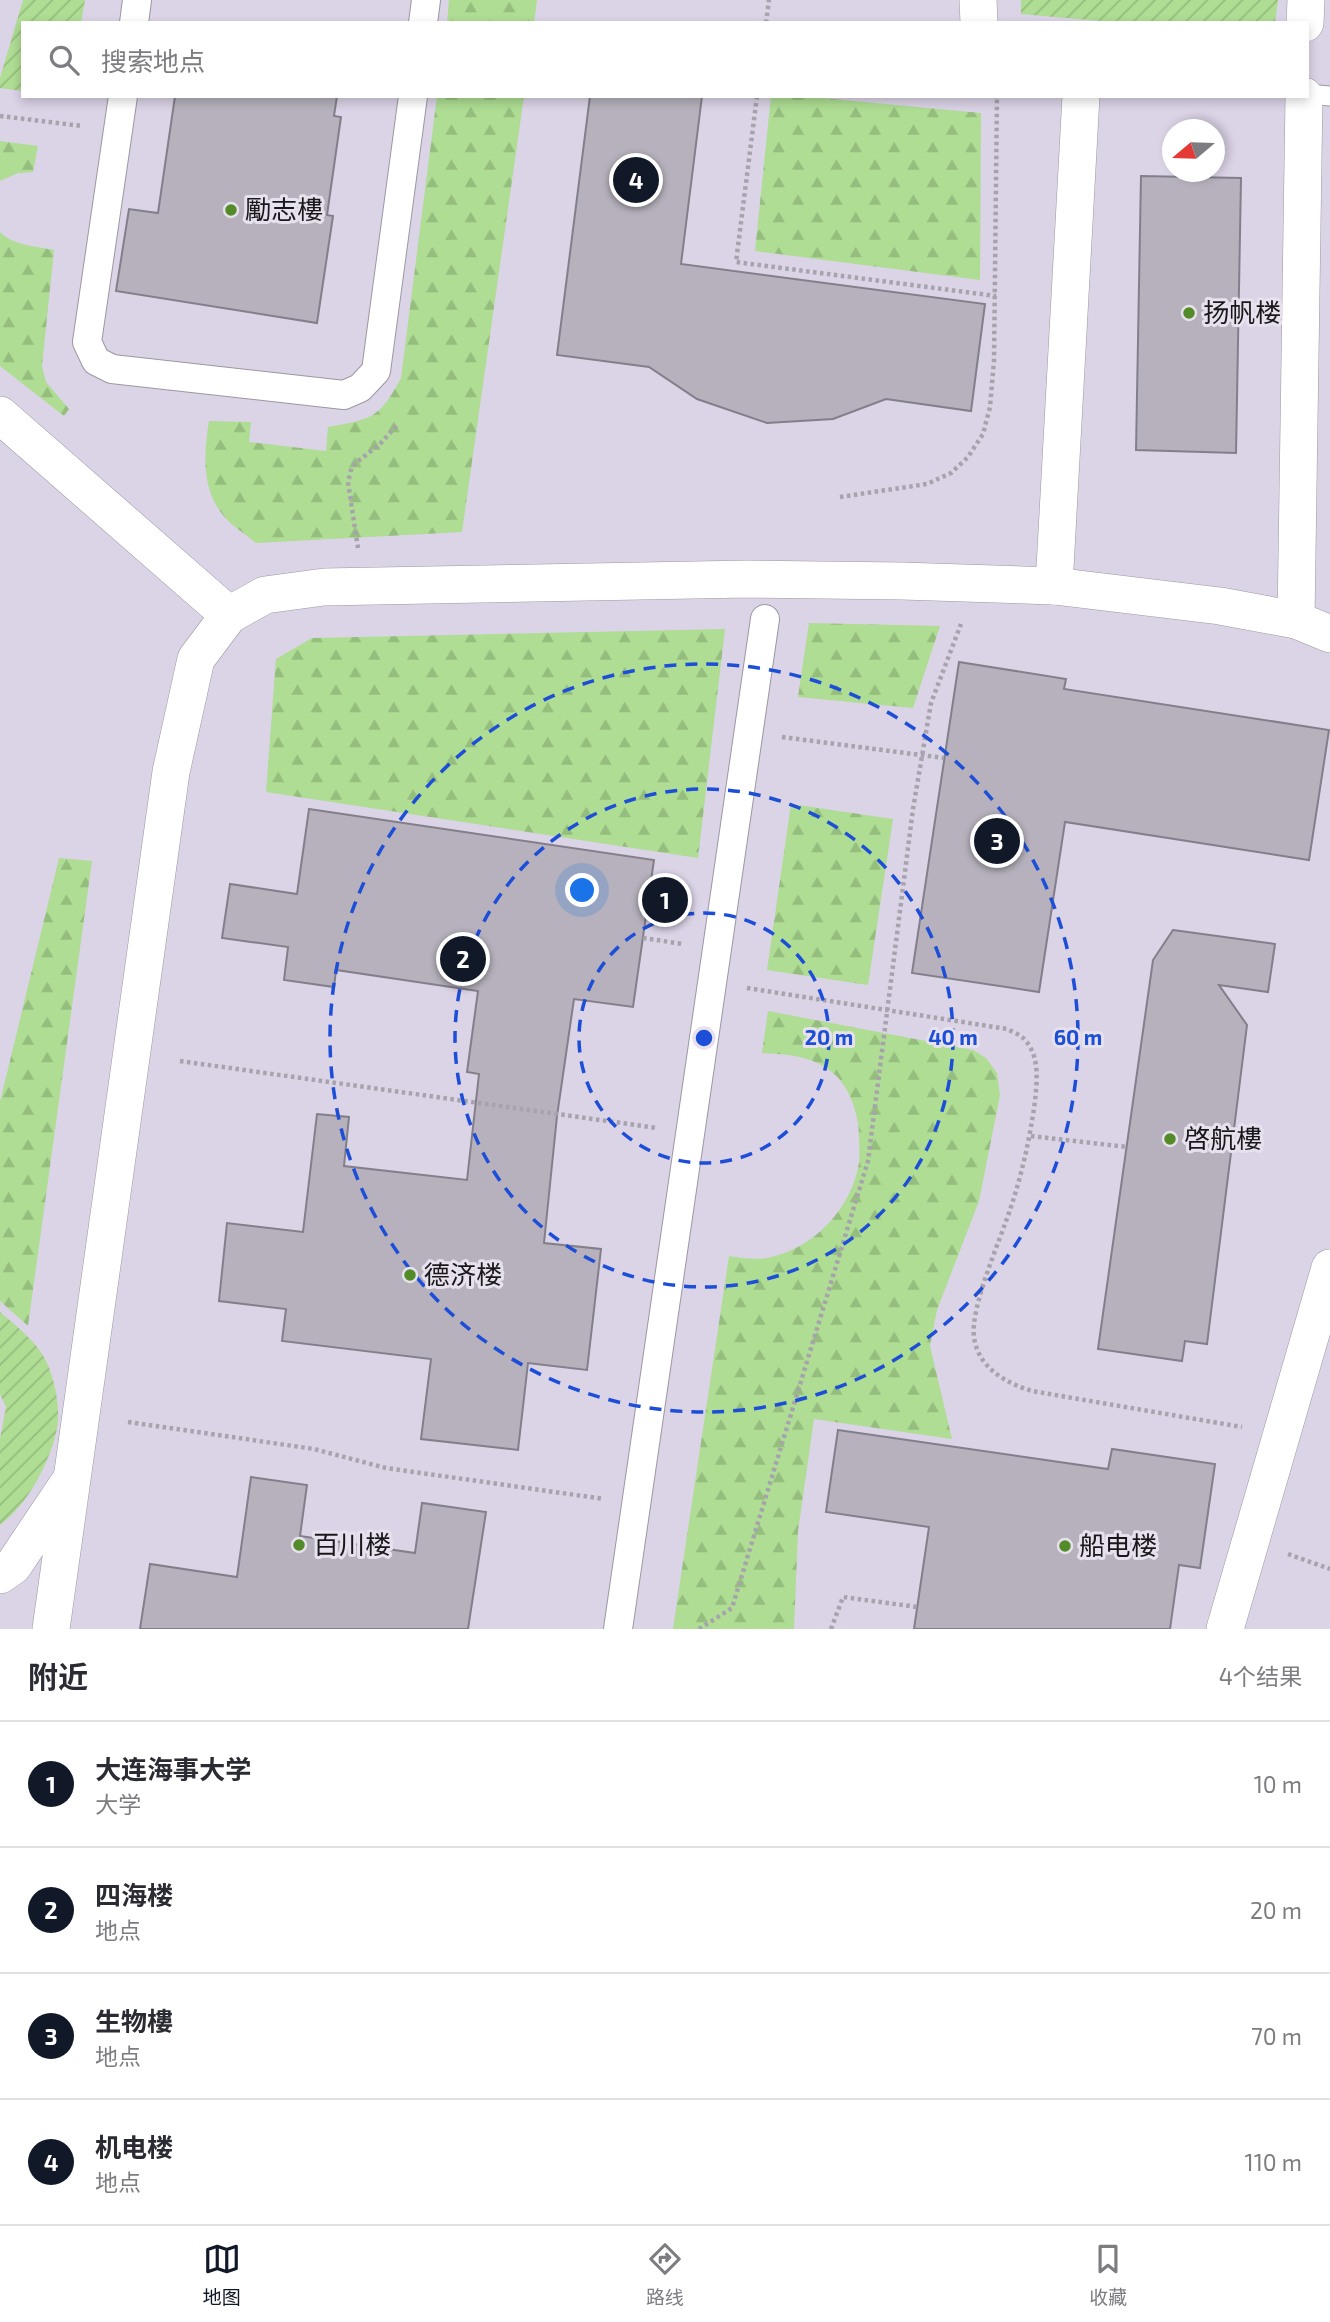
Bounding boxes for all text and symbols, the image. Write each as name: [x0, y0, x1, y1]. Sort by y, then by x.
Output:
search box: [21, 21, 1309, 98]
icon: search: [45, 41, 83, 79]
text: 搜索地点: [101, 45, 205, 76]
north arrow: [1162, 119, 1225, 182]
pin: 4: [613, 154, 659, 206]
place label: 勵志樓: [245, 193, 323, 224]
marker: 勵志樓: [223, 202, 239, 218]
place label: 扬帆楼: [1203, 296, 1281, 327]
marker: 扬帆楼: [1181, 305, 1197, 321]
pin: 3: [974, 815, 1020, 867]
your location: [565, 873, 599, 907]
pin: 1: [642, 874, 688, 926]
pin: 2: [440, 933, 486, 985]
text: 20 m: [805, 1024, 853, 1049]
text: 40 m: [928, 1024, 978, 1049]
text: 60 m: [1054, 1024, 1102, 1049]
centre of rings: [692, 1026, 716, 1050]
place label: 啓航樓: [1184, 1122, 1262, 1153]
marker: 啓航樓: [1162, 1131, 1178, 1147]
place label: 德济楼: [424, 1258, 502, 1289]
marker: 德济楼: [402, 1267, 418, 1283]
place label: 百川楼: [313, 1528, 391, 1559]
place label: 船电楼: [1079, 1529, 1157, 1560]
marker: 百川楼: [291, 1537, 307, 1553]
marker: 船电楼: [1057, 1538, 1073, 1554]
text: 附近: [28, 1658, 88, 1694]
text: 4个结果: [1219, 1662, 1302, 1690]
text: 大连海事大学: [95, 1753, 251, 1784]
text: 1: [46, 1770, 56, 1798]
text: 10 m: [1254, 1770, 1302, 1798]
text: 大学: [95, 1790, 141, 1818]
text: 四海楼: [95, 1879, 173, 1910]
text: 2: [44, 1896, 58, 1924]
text: 20 m: [1250, 1896, 1302, 1924]
text: 地点: [95, 1916, 141, 1944]
text: 生物樓: [95, 2005, 173, 2036]
text: 3: [44, 2022, 58, 2050]
text: 70 m: [1251, 2022, 1302, 2050]
text: 地点: [95, 2042, 141, 2070]
text: 机电楼: [95, 2131, 173, 2162]
text: 4: [44, 2148, 58, 2176]
text: 110 m: [1245, 2148, 1302, 2176]
text: 地点: [95, 2168, 141, 2196]
tab: 地图: [203, 2240, 241, 2309]
tab: 路线: [646, 2240, 684, 2309]
tab: 收藏: [1089, 2240, 1127, 2309]

